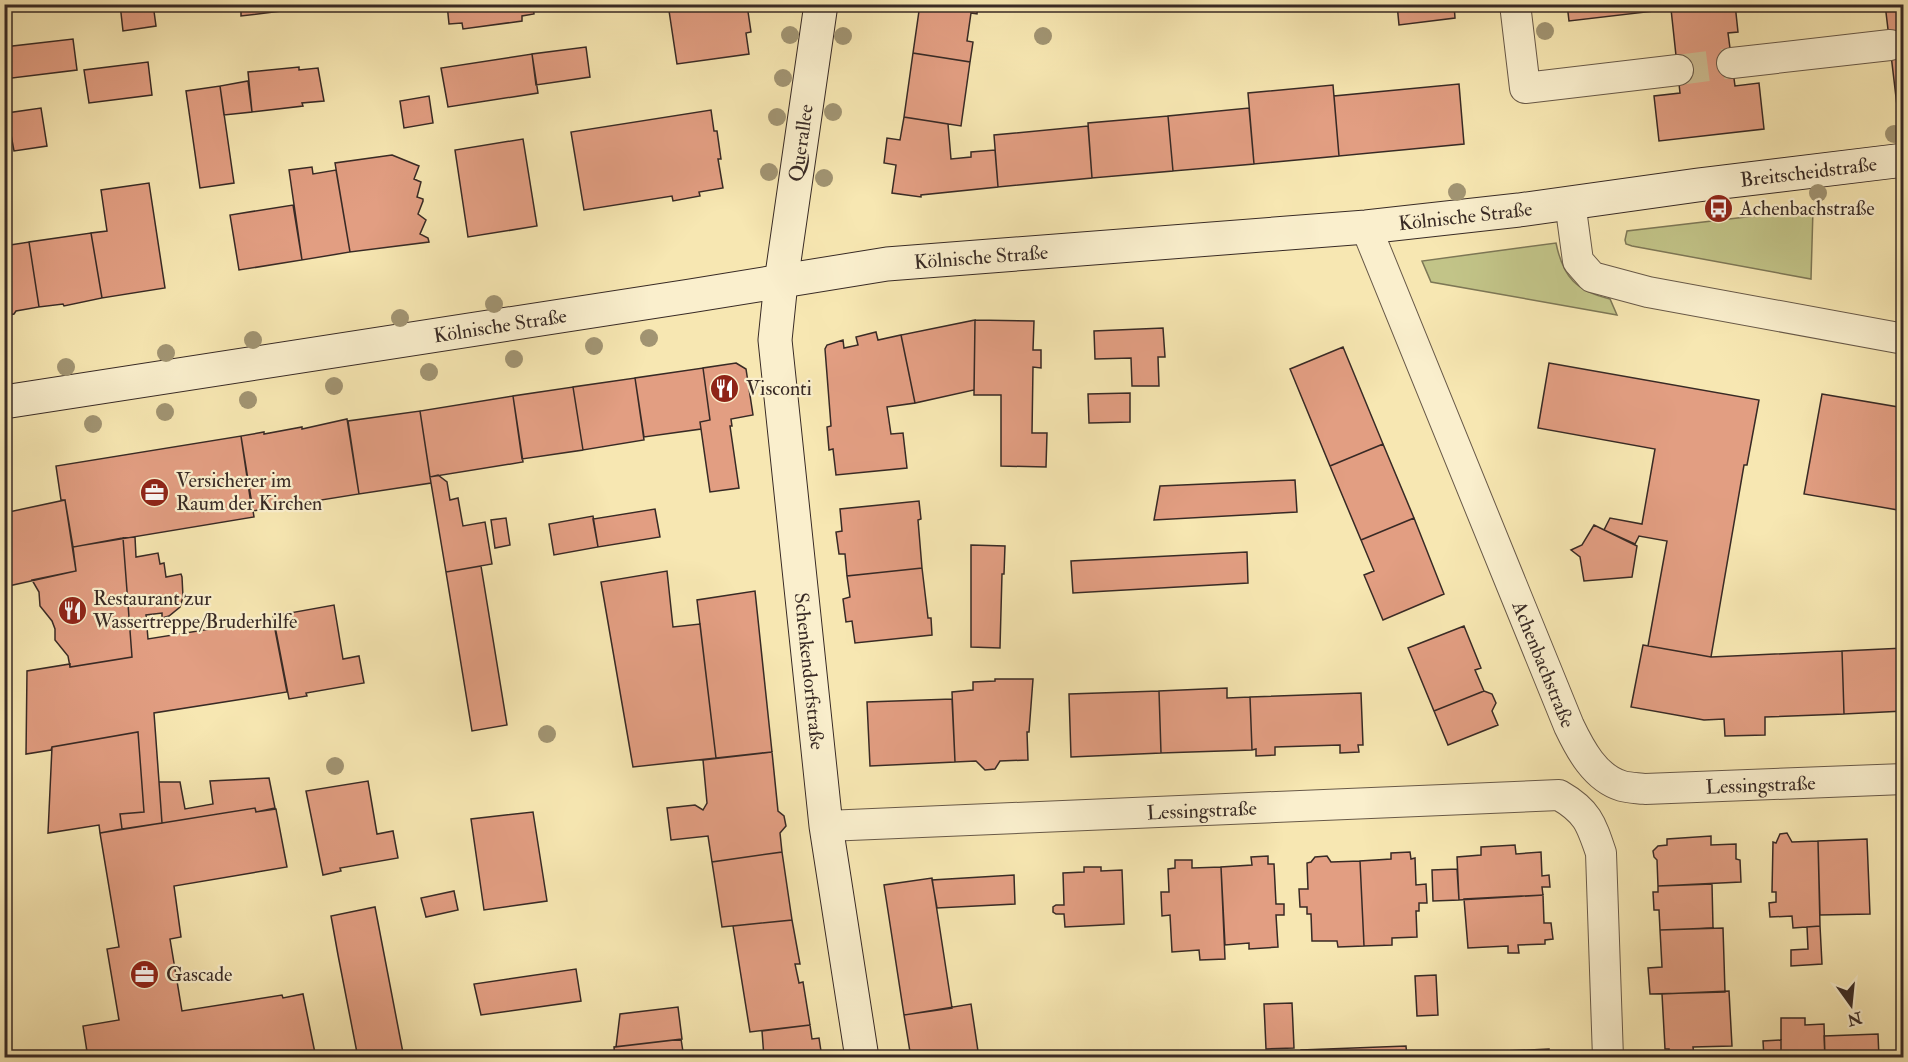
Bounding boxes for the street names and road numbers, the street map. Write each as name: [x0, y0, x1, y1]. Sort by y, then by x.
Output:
street label: Querallee: [783, 103, 819, 183]
street label: Breitscheidstraße: [1739, 151, 1878, 192]
street label: Kölnische Straße: [1397, 196, 1534, 236]
street label: Kölnische Straße: [913, 239, 1049, 274]
street label: Kölnische Straße: [432, 303, 568, 348]
street label: Schenkendorfstraße: [789, 591, 830, 751]
street label: Achenbachstraße: [1507, 596, 1581, 731]
street label: Lessingstraße: [1705, 770, 1816, 799]
street label: Lessingstraße: [1146, 795, 1257, 825]

